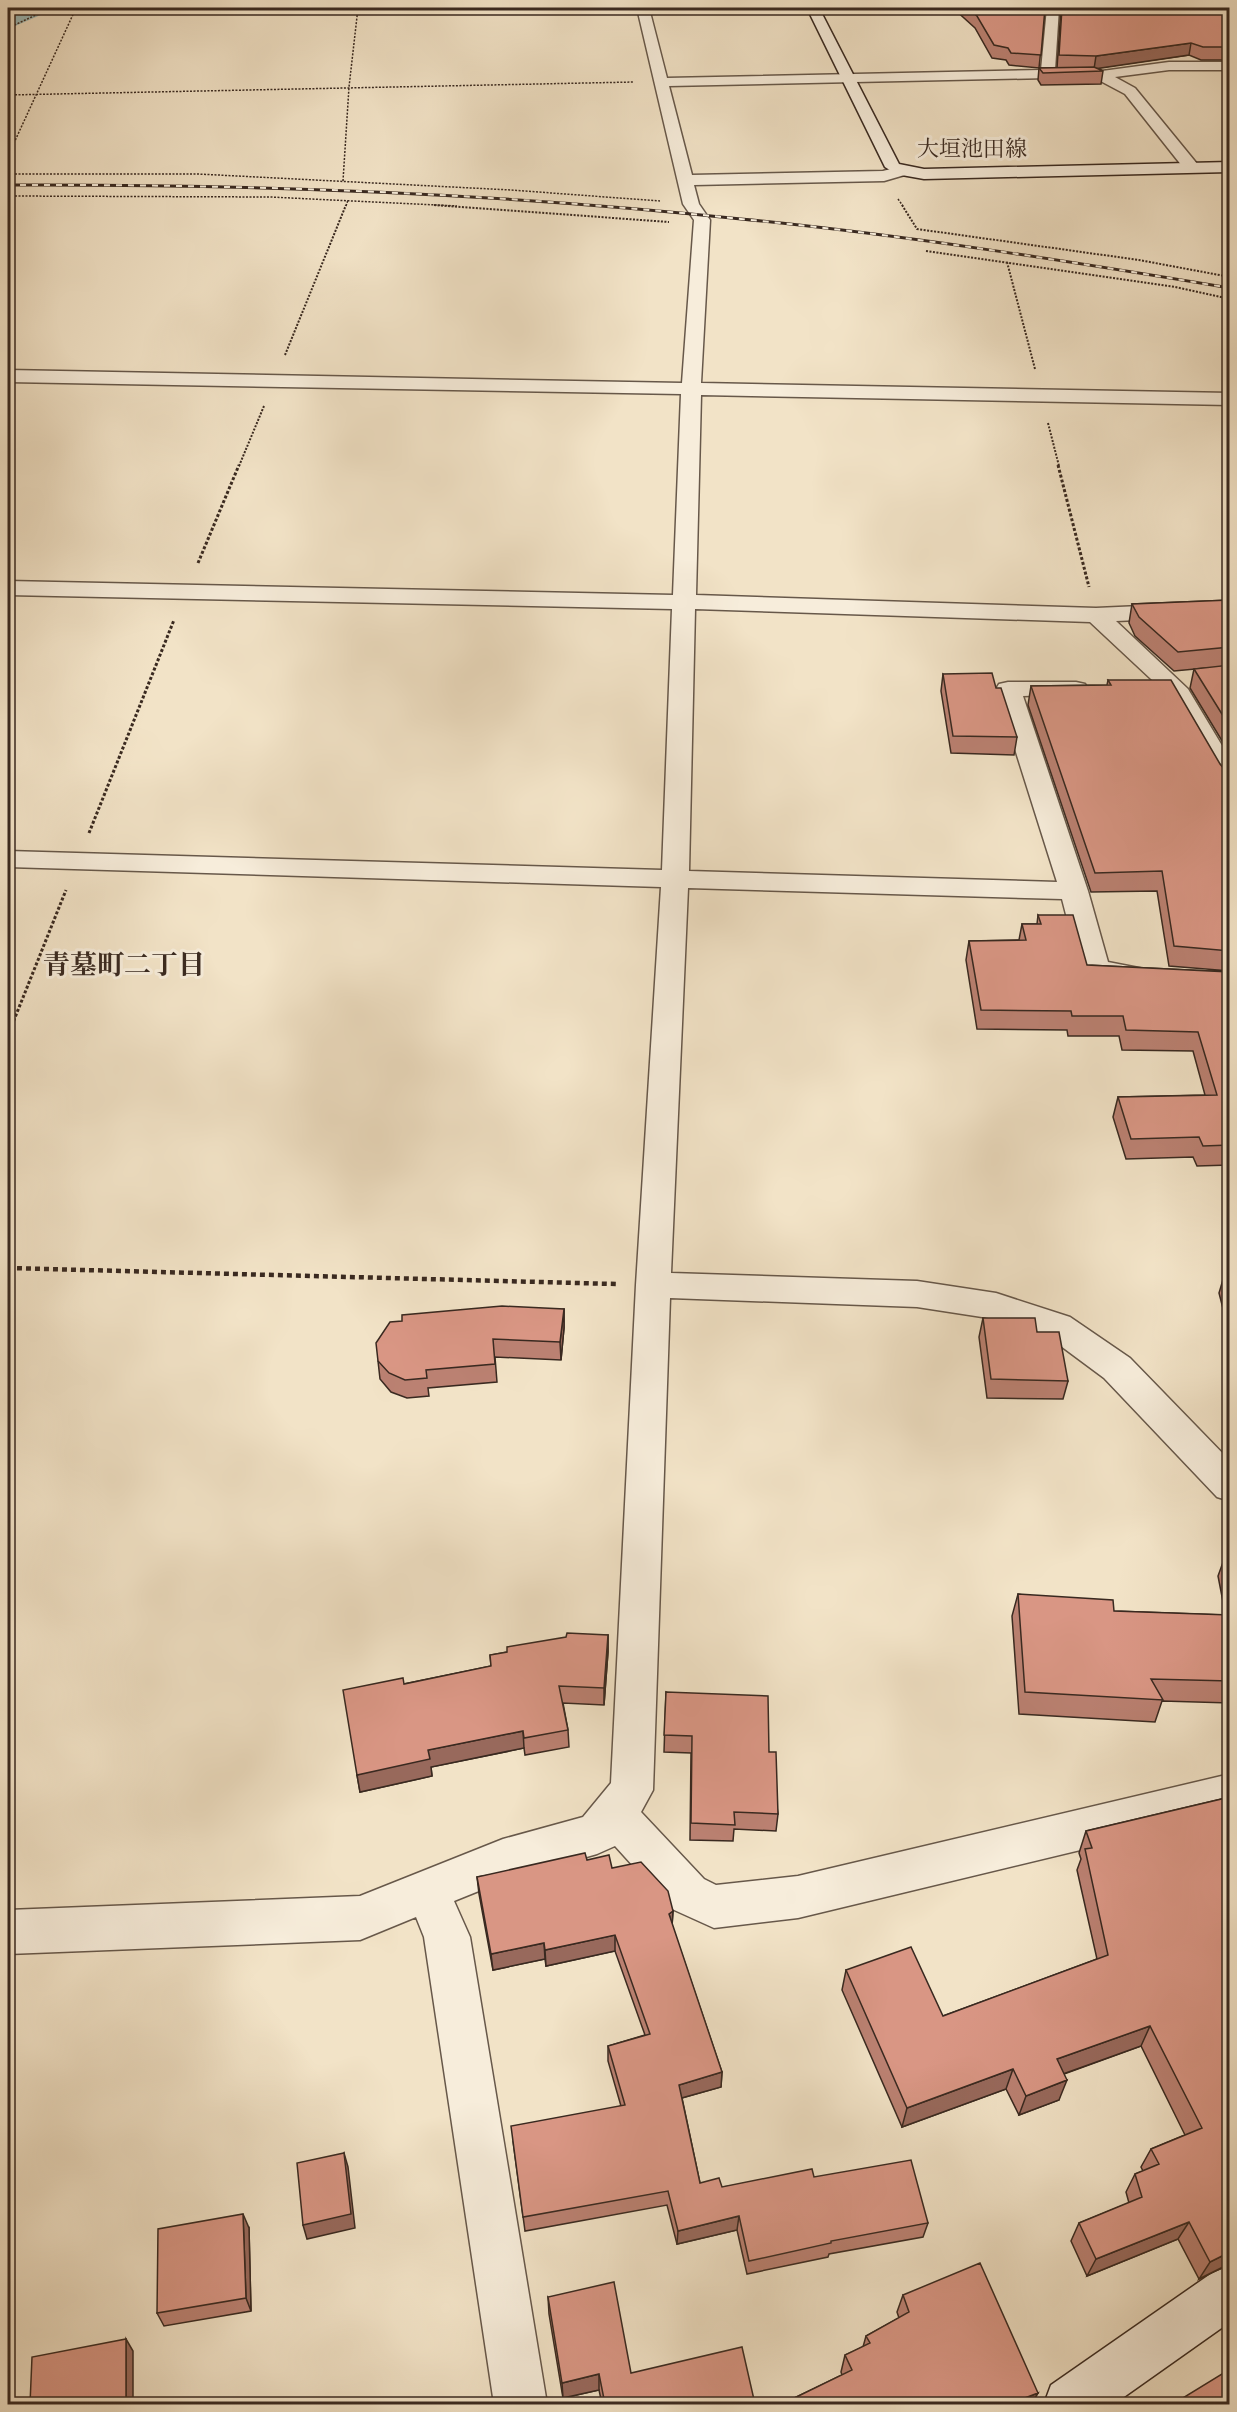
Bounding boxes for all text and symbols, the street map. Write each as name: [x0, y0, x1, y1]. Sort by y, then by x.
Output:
street label: 大垣池田線: [917, 134, 1027, 164]
district label: 青墓町二丁目: [43, 947, 205, 984]

